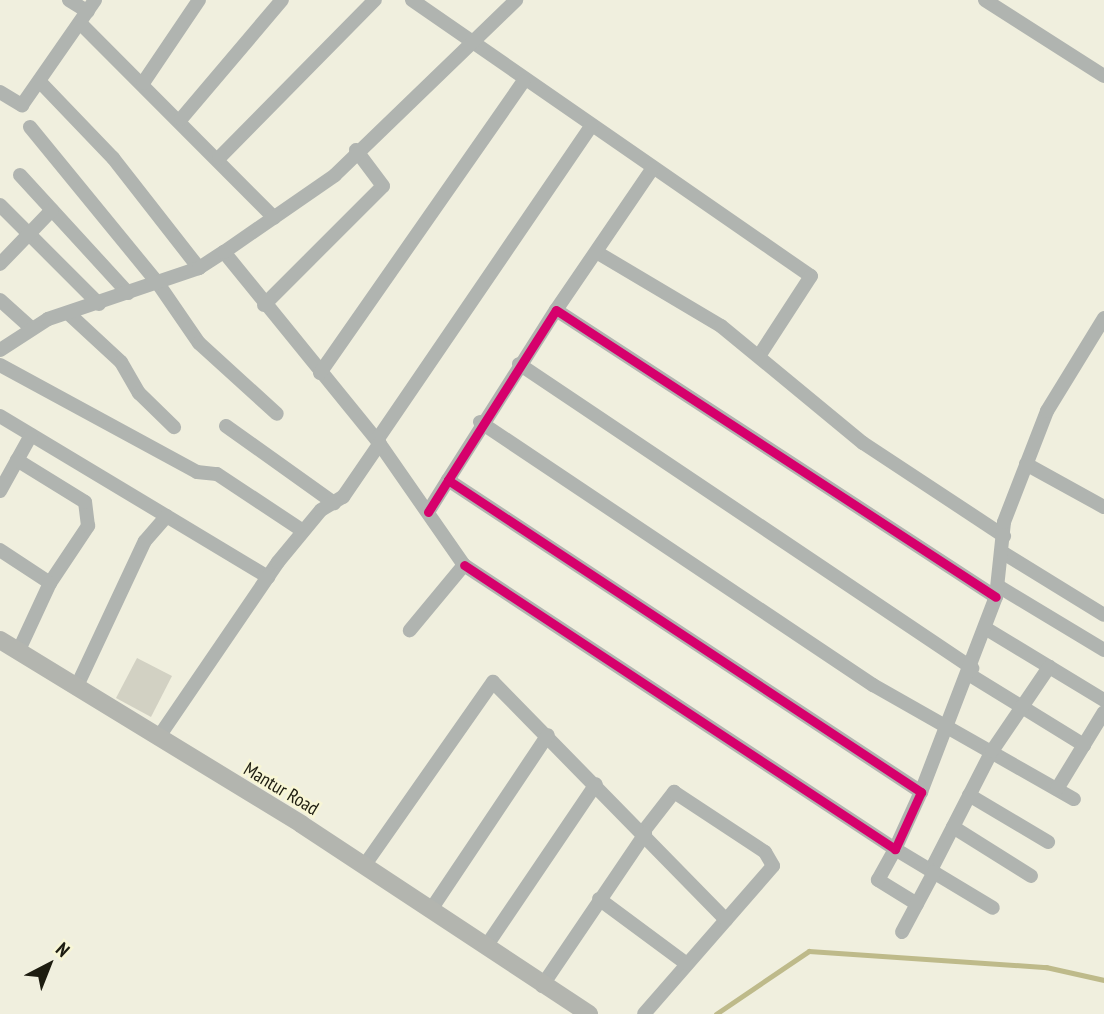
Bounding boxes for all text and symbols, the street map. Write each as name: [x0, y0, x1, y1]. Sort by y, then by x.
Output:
street label: Mantur Road: [239, 758, 323, 820]
north arrow: [14, 930, 84, 1000]
text: N: [51, 937, 75, 962]

